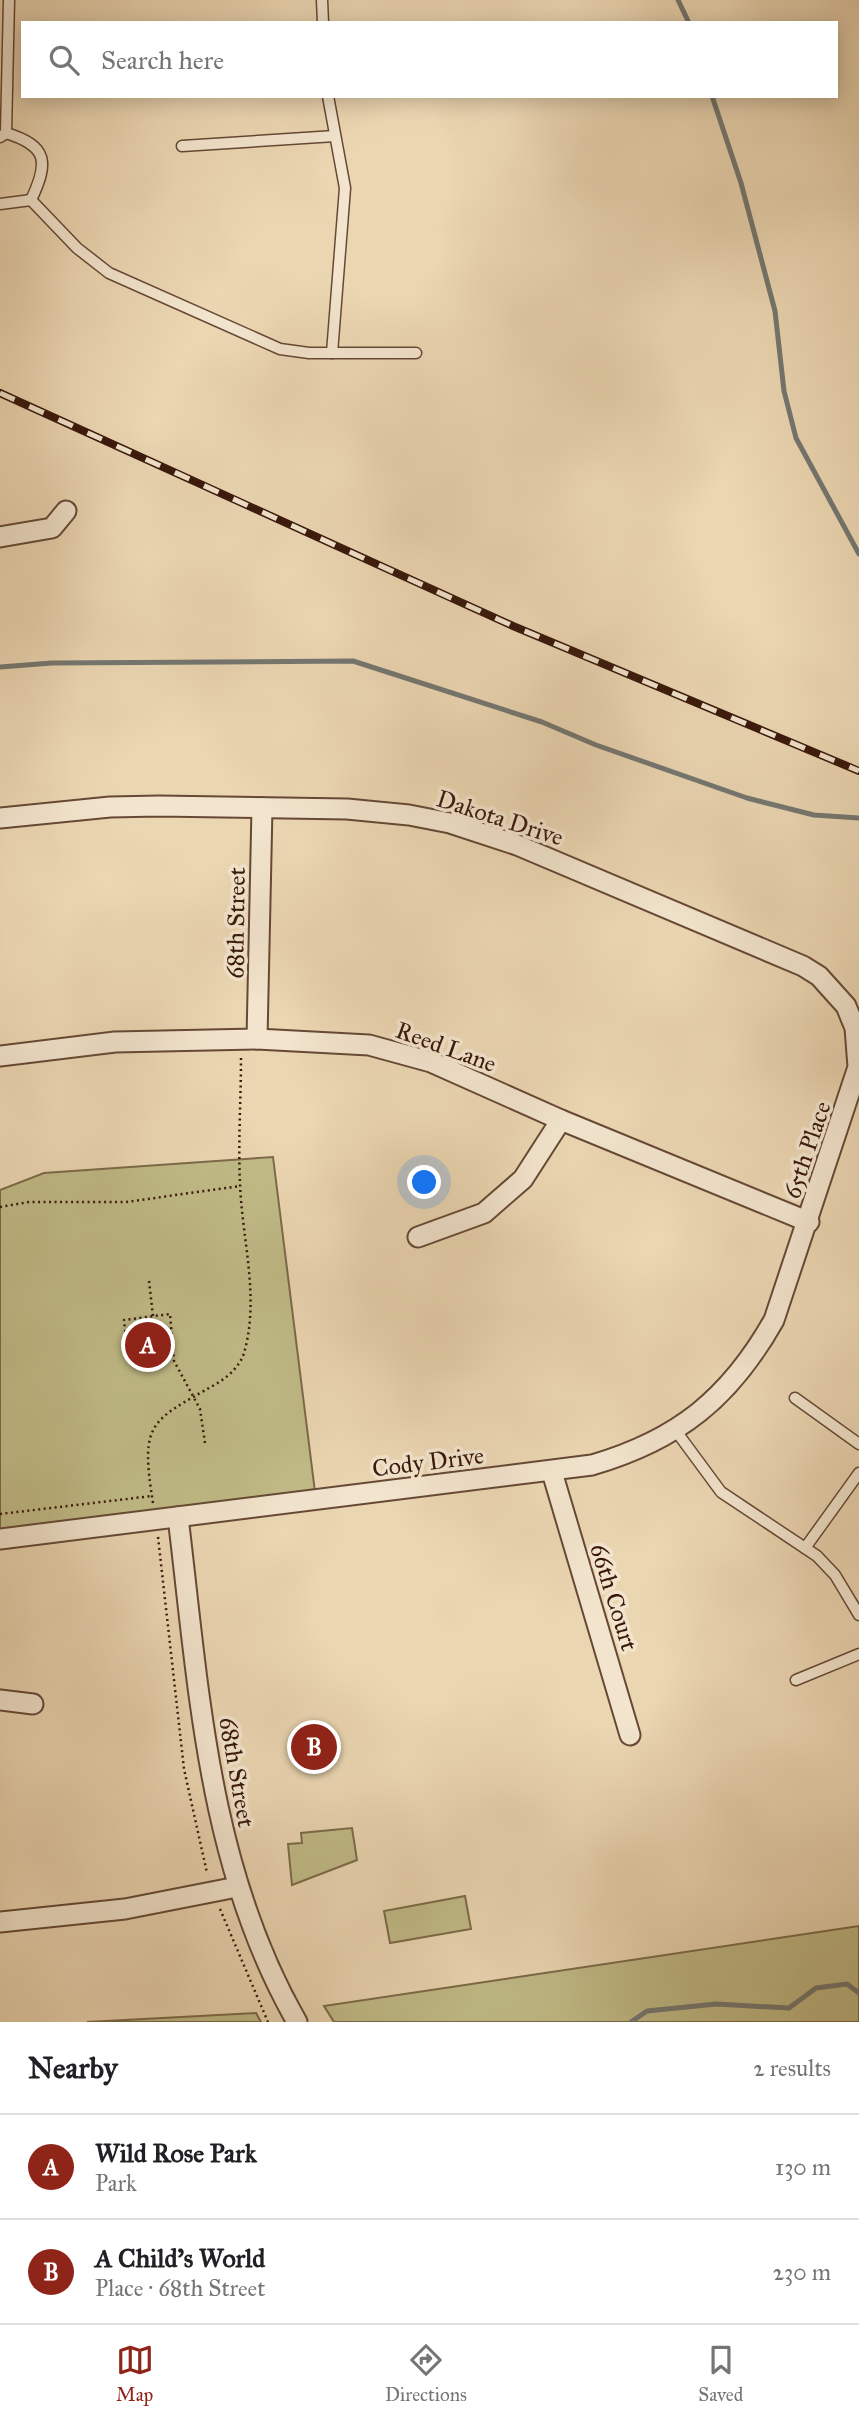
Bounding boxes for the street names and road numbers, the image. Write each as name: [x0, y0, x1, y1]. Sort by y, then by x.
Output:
street label: Dakota Drive: [433, 783, 567, 853]
street label: 68th Street: [220, 866, 252, 979]
street label: Reed Lane: [392, 1015, 500, 1079]
street label: 65th Place: [776, 1097, 838, 1203]
street label: Cody Drive: [370, 1440, 486, 1484]
street label: 66th Court: [583, 1540, 645, 1655]
street label: 68th Street: [213, 1714, 262, 1830]

